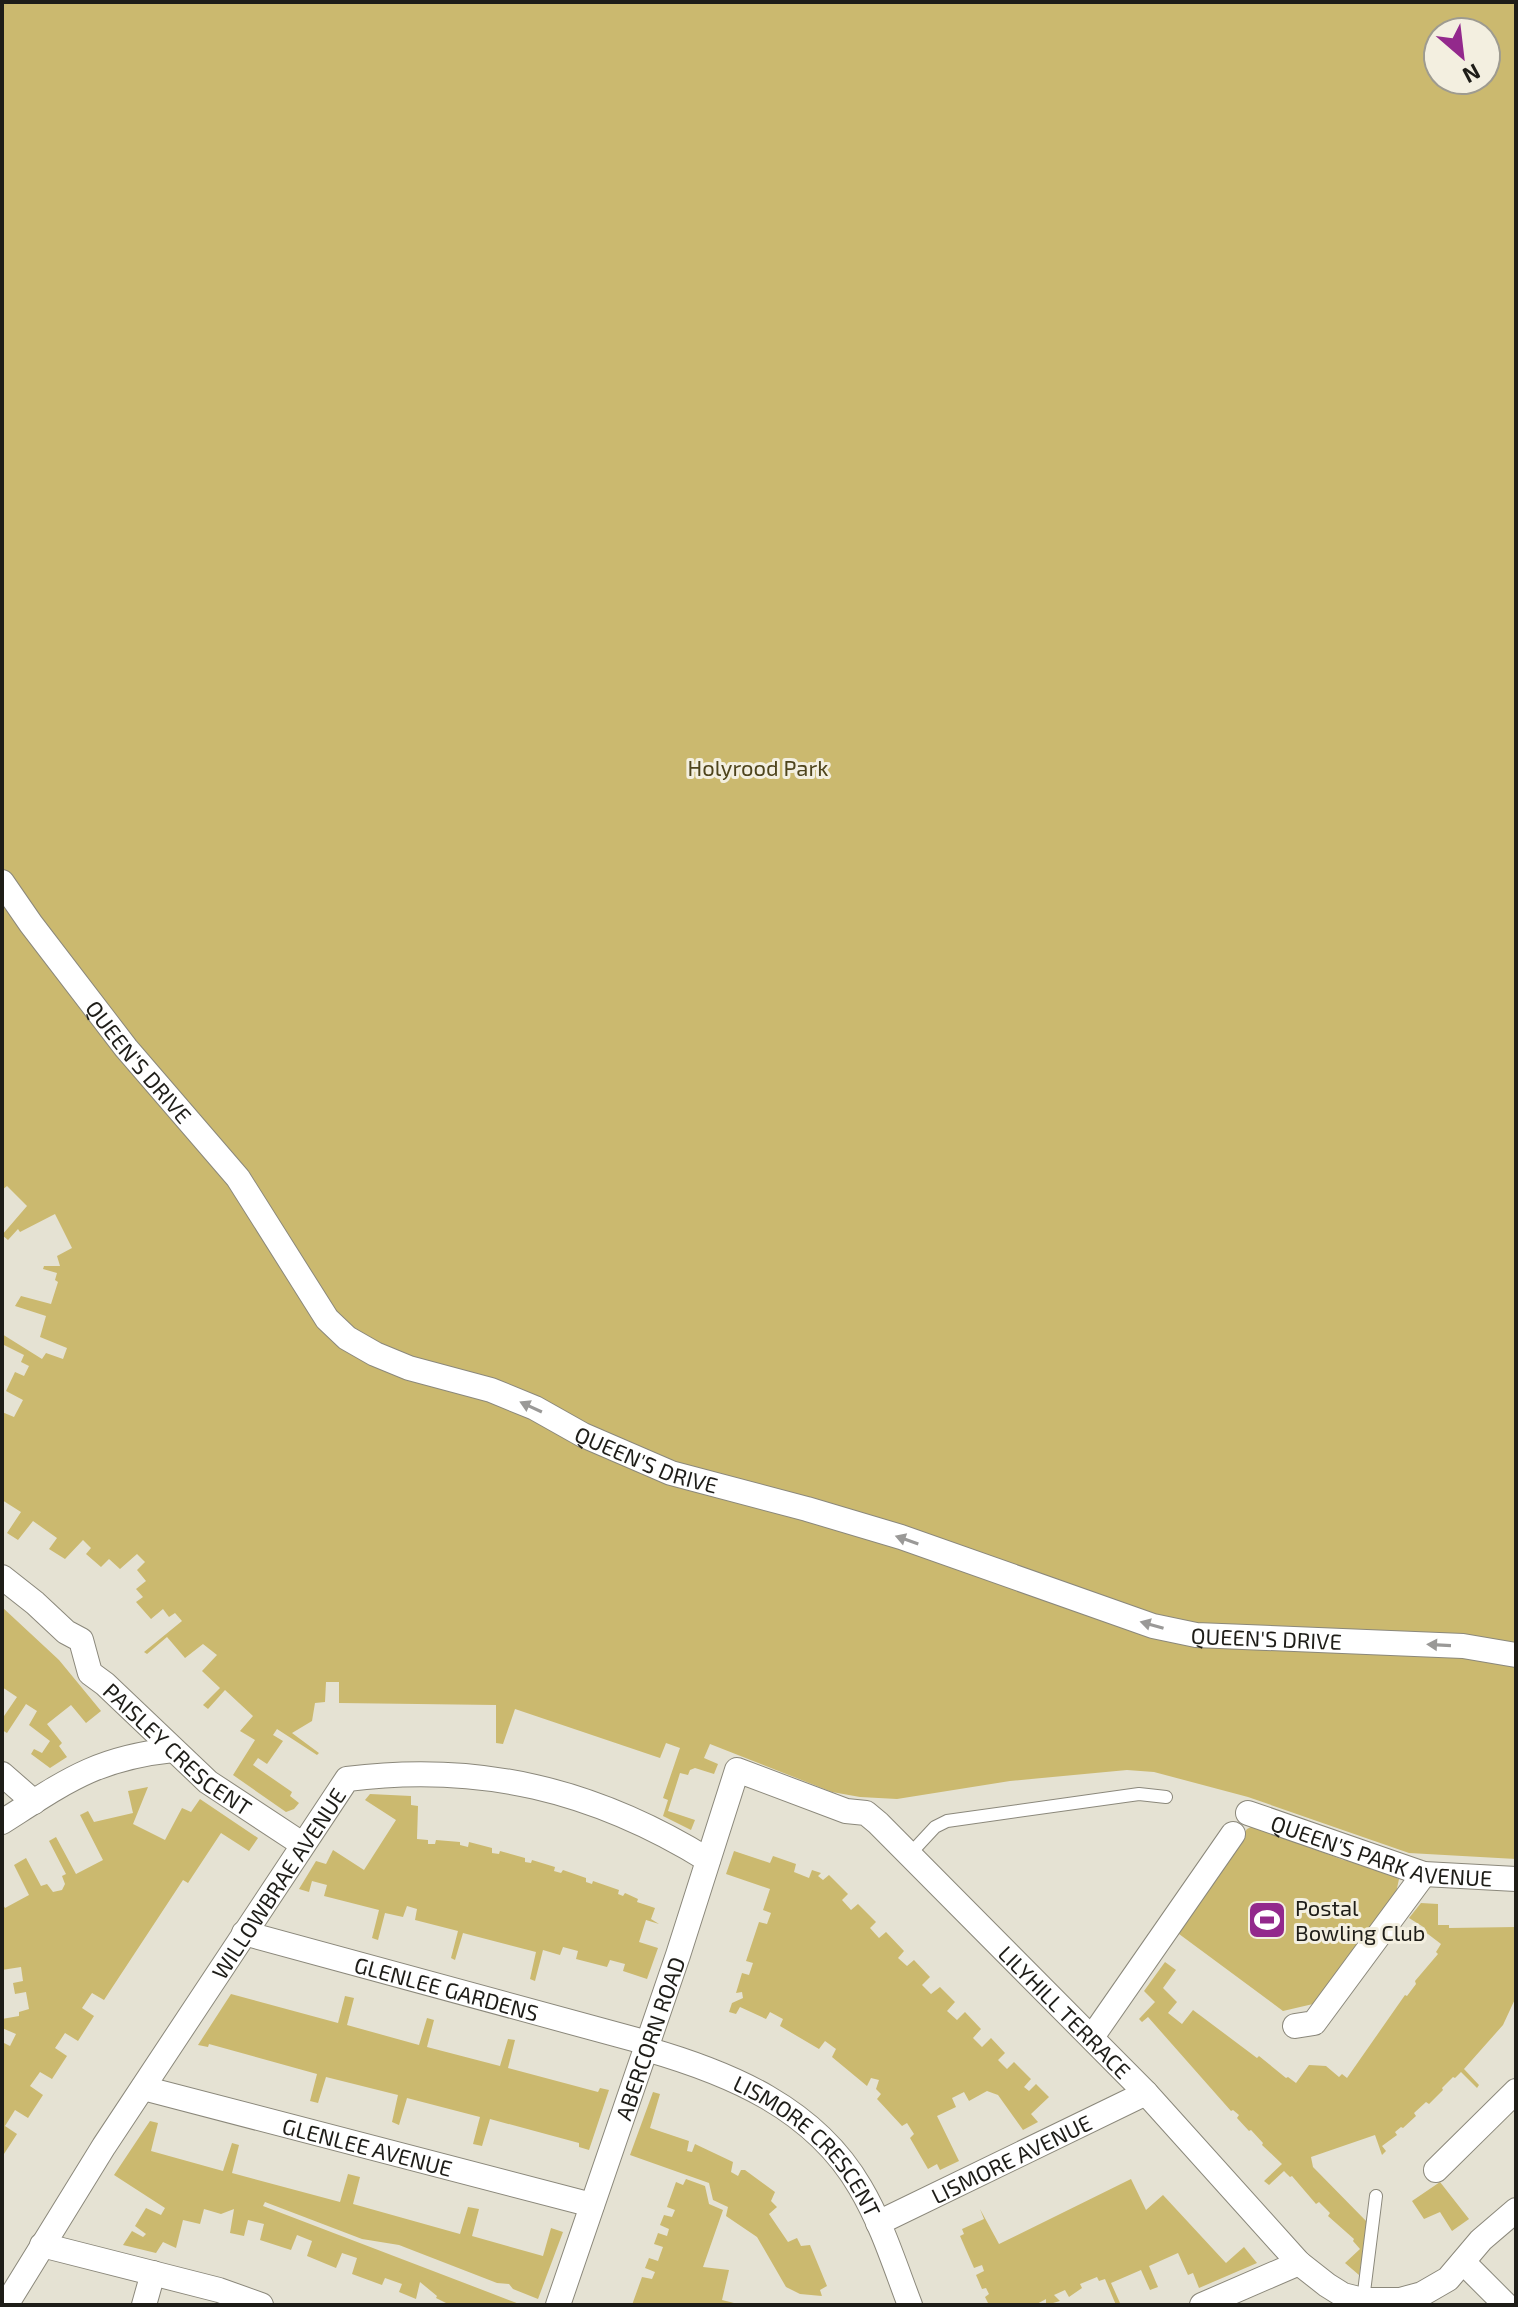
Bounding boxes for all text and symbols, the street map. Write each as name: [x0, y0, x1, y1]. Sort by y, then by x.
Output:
north arrow: [1422, 16, 1502, 96]
text: N: [1459, 59, 1485, 90]
park label: Holyrood Park: [688, 754, 828, 780]
street label: QUEEN'S DRIVE: [80, 995, 197, 1128]
one-way arrow: [519, 1400, 543, 1414]
street label: QUEEN'S DRIVE: [571, 1420, 721, 1498]
one-way arrow: [895, 1533, 919, 1545]
one-way arrow: [1140, 1618, 1164, 1631]
street label: QUEEN'S DRIVE: [1190, 1622, 1342, 1654]
one-way arrow: [1426, 1638, 1451, 1651]
street label: PAISLEY CRESCENT: [99, 1677, 257, 1820]
street label: WILLOWBRAE AVENUE: [206, 1783, 351, 1983]
street label: QUEEN'S PARK AVENUE: [1267, 1809, 1493, 1891]
place label: Postal Bowling Club: [1295, 1894, 1425, 1945]
sports icon: Postal Bowling Club: [1246, 1899, 1288, 1941]
street label: LILYHILL TERRACE: [994, 1940, 1137, 2083]
street label: GLENLEE GARDENS: [352, 1951, 542, 2026]
street label: ABERCORN ROAD: [609, 1953, 689, 2123]
street label: LISMORE CRESCENT: [730, 2069, 887, 2221]
street label: LISMORE AVENUE: [927, 2109, 1096, 2208]
street label: GLENLEE AVENUE: [280, 2112, 455, 2181]

